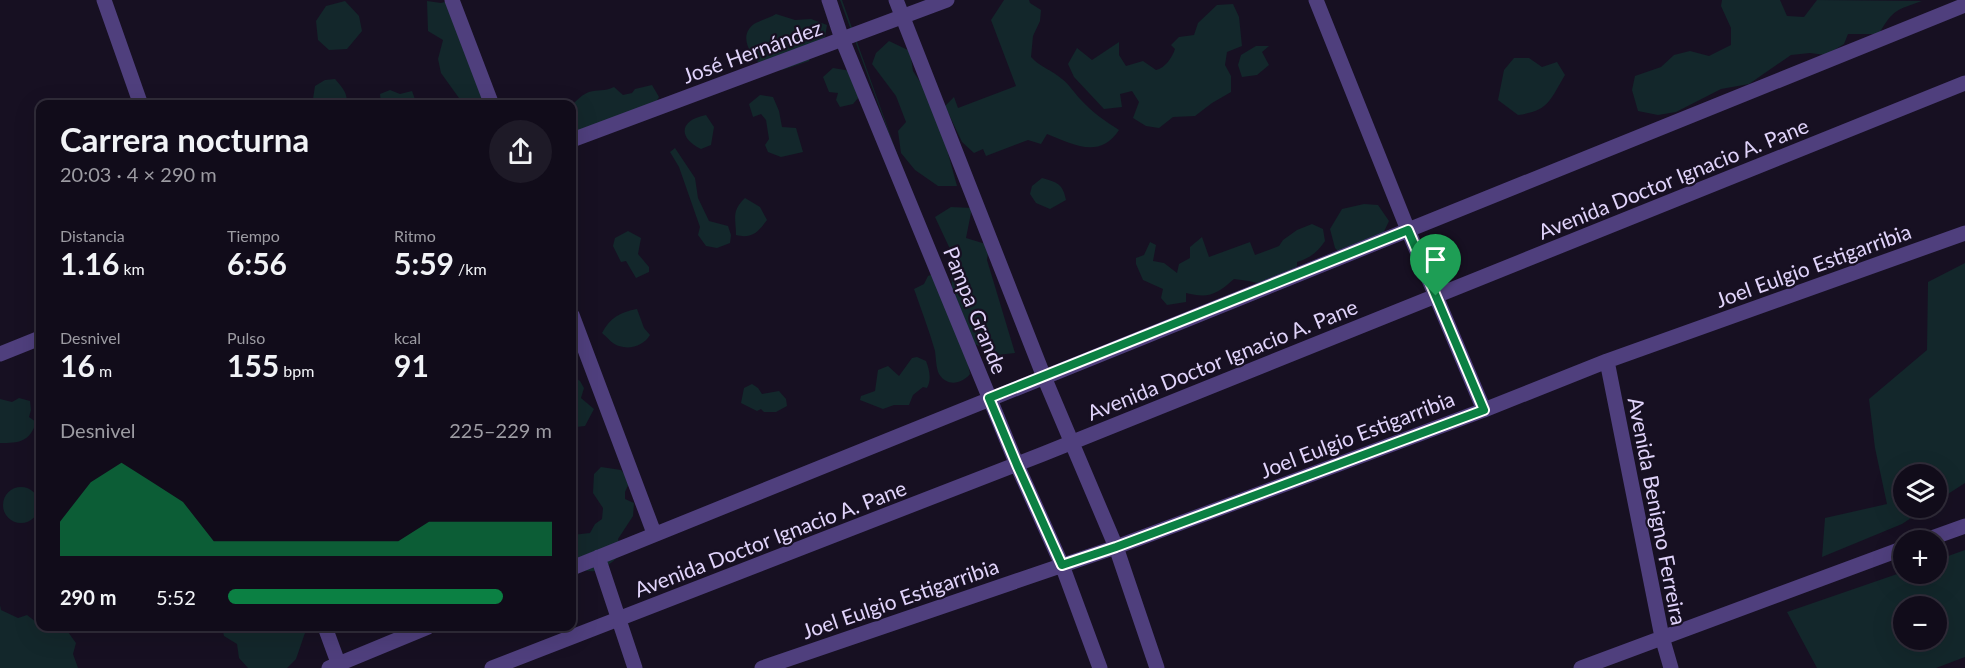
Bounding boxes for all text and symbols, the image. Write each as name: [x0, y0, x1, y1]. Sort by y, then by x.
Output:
street label: José Hernández: [679, 14, 825, 88]
street label: Avenida Doctor Ignacio A. Pane: [1534, 112, 1812, 244]
text: Carrera nocturna: [60, 119, 309, 159]
button: share: [489, 120, 552, 183]
text: 20:03 · 4 × 290 m: [60, 162, 217, 186]
street label: Joel Eulgio Estigarribia: [1712, 218, 1914, 312]
text: Distancia: [60, 226, 125, 245]
text: Tiempo: [227, 226, 280, 245]
text: Ritmo: [394, 226, 436, 245]
pin: [1410, 234, 1461, 296]
street label: Pampa Grande: [939, 243, 1013, 377]
icon: arrive: [1419, 243, 1452, 276]
text: 1.16: [60, 245, 119, 281]
text: 6:56: [227, 245, 287, 281]
text: 5:59: [394, 245, 454, 281]
text: km: [119, 259, 145, 278]
text: /km: [454, 259, 487, 278]
street label: Avenida Doctor Ignacio A. Pane: [1083, 293, 1361, 425]
text: Desnivel: [60, 328, 120, 347]
text: Pulso: [227, 328, 265, 347]
text: kcal: [394, 328, 421, 347]
text: 16: [60, 347, 95, 383]
text: 155: [227, 347, 279, 383]
text: 91: [394, 347, 429, 383]
text: m: [95, 361, 112, 380]
text: bpm: [279, 361, 314, 380]
street label: Joel Eulgio Estigarribia: [1256, 385, 1458, 483]
street label: Avenida Benigno Ferreira: [1624, 395, 1692, 627]
text: Desnivel: [60, 418, 136, 442]
text: 225–229 m: [449, 418, 552, 442]
map controls: [1893, 464, 1947, 650]
button: layers: [1893, 464, 1947, 518]
street label: Avenida Doctor Ignacio A. Pane: [630, 474, 910, 602]
button: +: [1893, 530, 1947, 584]
street label: Joel Eulgio Estigarribia: [798, 553, 1002, 643]
text: 290 m: [60, 585, 116, 609]
text: 5:52: [156, 585, 196, 609]
button: −: [1893, 596, 1947, 650]

